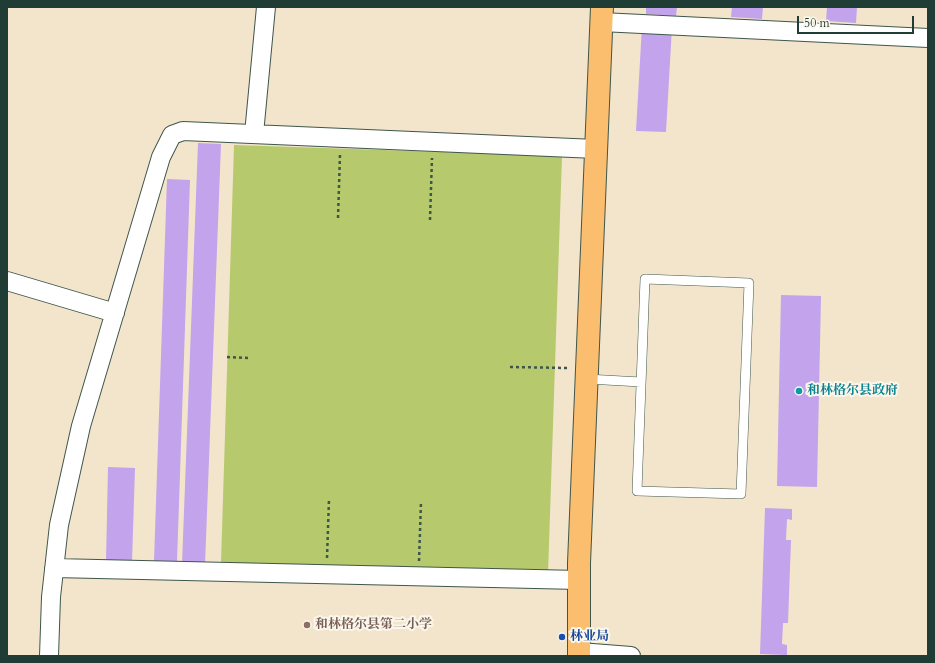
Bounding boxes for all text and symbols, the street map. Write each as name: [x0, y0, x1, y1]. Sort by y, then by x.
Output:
scale bar: [799, 8, 916, 34]
text: 50 m: [804, 15, 830, 31]
place label: 和林格尔县政府: [807, 383, 898, 399]
marker: 和林格尔县政府: [794, 386, 804, 396]
place label: 和林格尔县第二小学: [315, 617, 432, 633]
marker: 和林格尔县第二小学: [302, 620, 312, 630]
place label: 林业局: [570, 629, 609, 645]
marker: 林业局: [557, 632, 567, 642]

